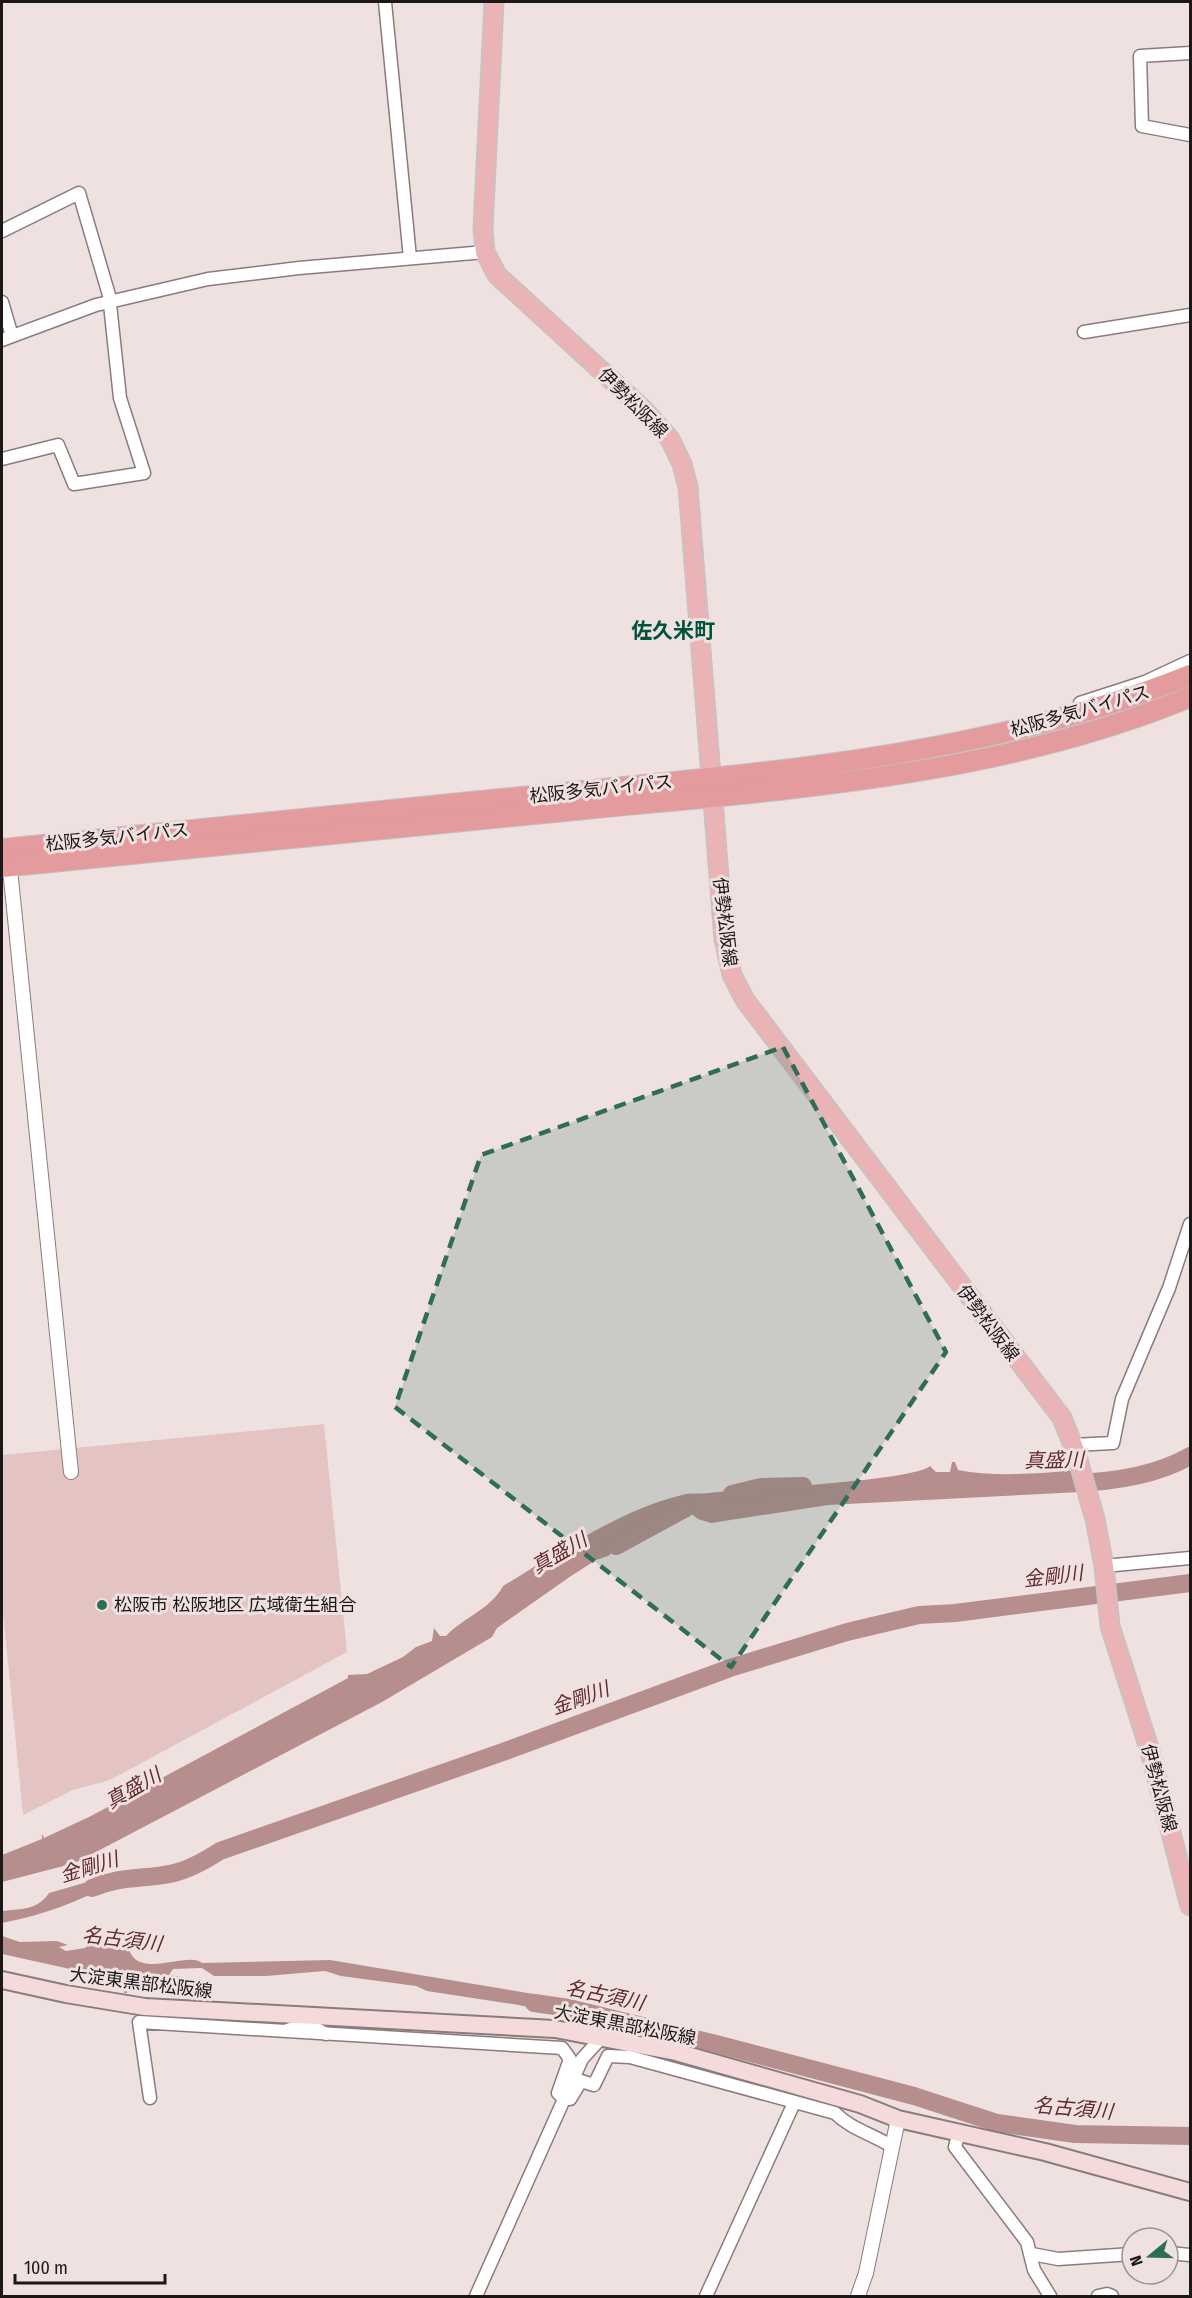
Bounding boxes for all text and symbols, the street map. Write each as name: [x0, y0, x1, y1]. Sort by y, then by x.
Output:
street label: 伊勢松阪線: [593, 363, 673, 443]
district label: 佐久米町: [631, 618, 715, 644]
street label: 松阪多気バイパス: [1008, 681, 1152, 741]
street label: 松阪多気バイパス: [528, 771, 674, 807]
street label: 松阪多気バイパス: [44, 819, 190, 855]
street label: 伊勢松阪線: [709, 876, 741, 968]
street label: 伊勢松阪線: [952, 1280, 1024, 1366]
water label: 真盛川: [1024, 1447, 1086, 1473]
water label: 真盛川: [527, 1527, 593, 1578]
water label: 金剛川: [1022, 1560, 1086, 1592]
place label: 松阪市 松阪地区 広域衛生組合: [114, 1594, 356, 1616]
marker: 松阪市 松阪地区 広域衛生組合: [95, 1598, 109, 1612]
water label: 金剛川: [548, 1676, 614, 1720]
street label: 伊勢松阪線: [1137, 1742, 1181, 1834]
water label: 真盛川: [101, 1762, 167, 1813]
water label: 金剛川: [57, 1846, 123, 1887]
water label: 名古須川: [81, 1922, 165, 1956]
street label: 大淀東黒部松阪線: [68, 1963, 214, 2003]
water label: 名古須川: [563, 1975, 649, 2015]
street label: 大淀東黒部松阪線: [552, 2000, 698, 2050]
water label: 名古須川: [1032, 2093, 1116, 2124]
north arrow: [1120, 2226, 1180, 2286]
scale bar: [15, 2247, 165, 2285]
text: N: [1126, 2253, 1147, 2268]
text: 100 m: [24, 2257, 68, 2279]

